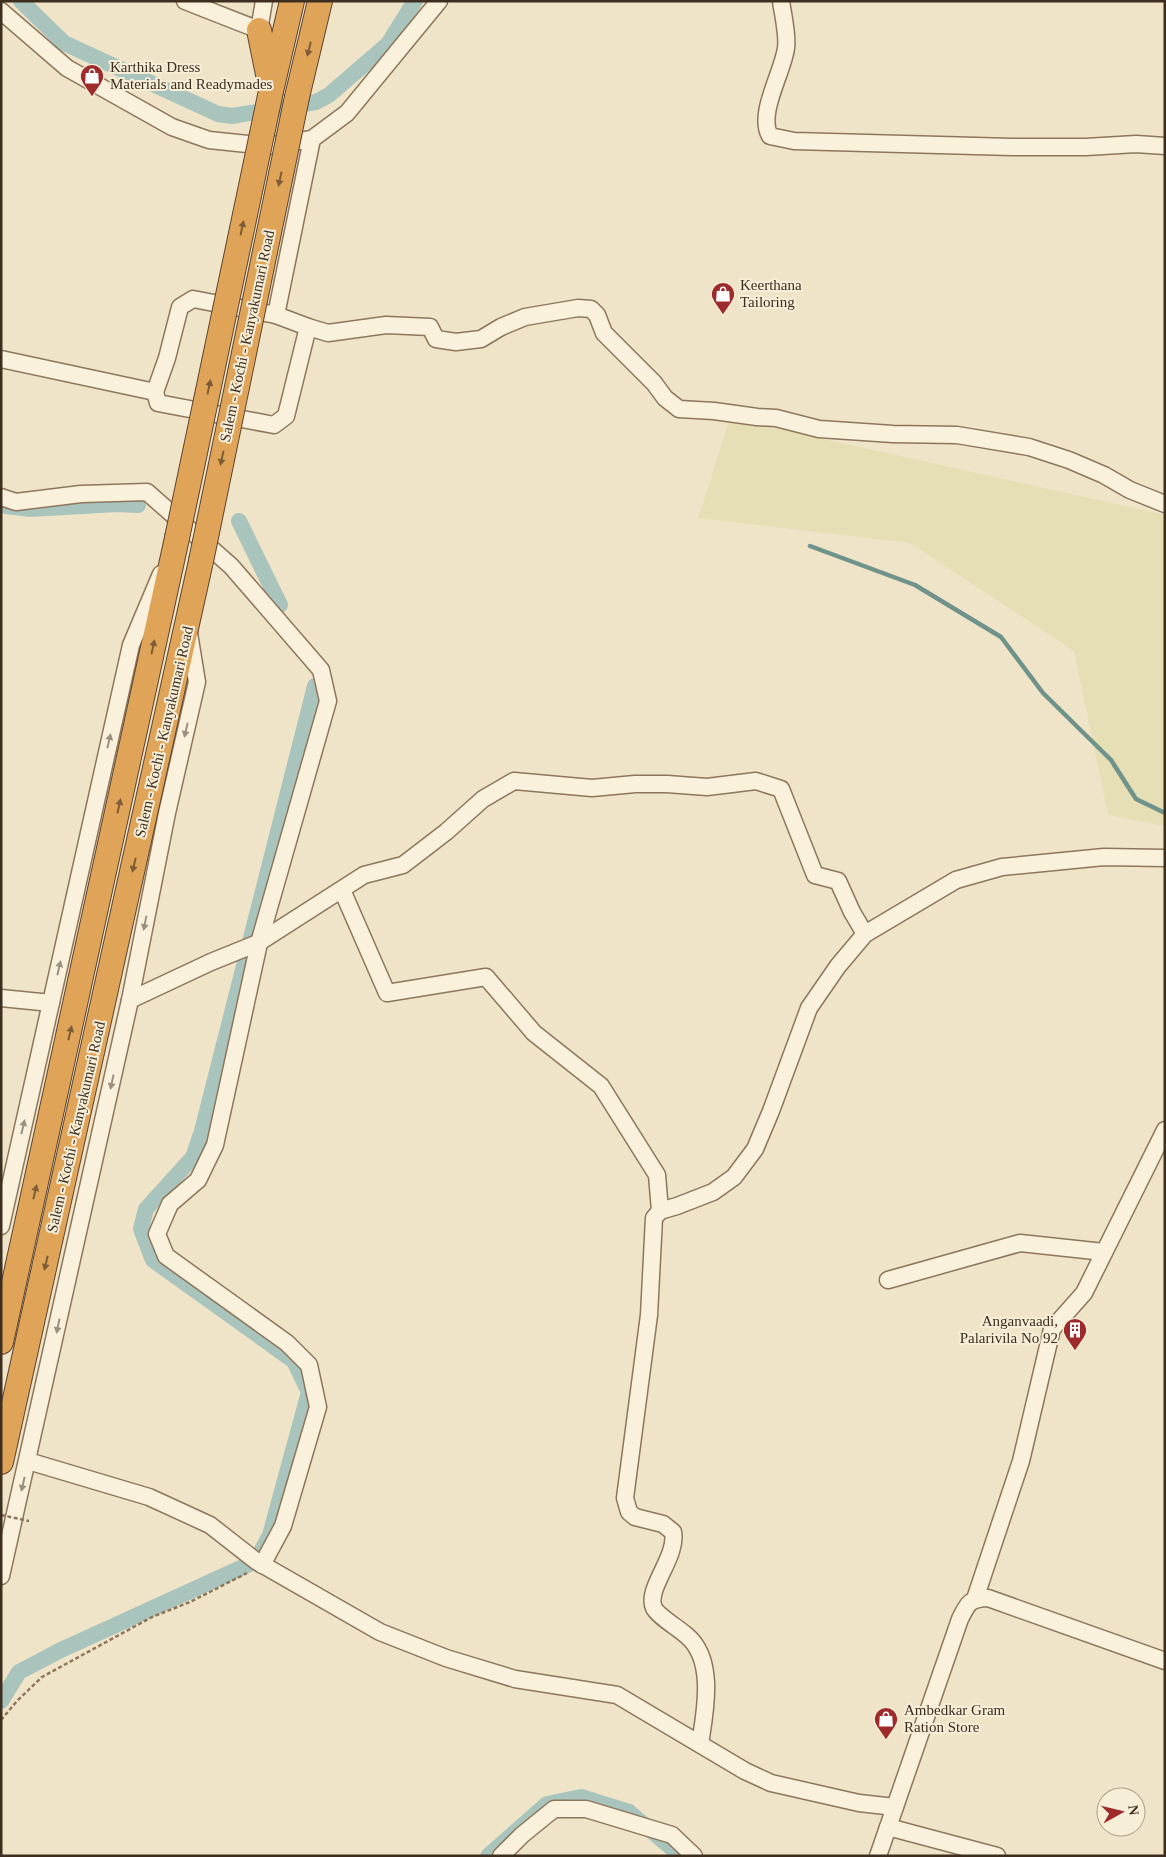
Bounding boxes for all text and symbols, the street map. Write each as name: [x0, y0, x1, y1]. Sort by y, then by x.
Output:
one-way arrow: [305, 41, 313, 56]
place label: Karthika Dress Materials and Readymades: [110, 59, 273, 92]
shop icon: Karthika Dress Materials and Readymades: [79, 63, 105, 97]
one-way arrow: [276, 171, 284, 186]
one-way arrow: [238, 221, 246, 236]
street label: Salem - Kochi - Kanyakumari Road: [217, 228, 277, 443]
place label: Keerthana Tailoring: [740, 277, 802, 310]
shop icon: Keerthana Tailoring: [710, 281, 736, 315]
one-way arrow: [205, 379, 213, 395]
one-way arrow: [218, 450, 226, 465]
street label: Salem - Kochi - Kanyakumari Road: [132, 624, 196, 839]
one-way arrow: [149, 640, 157, 655]
one-way arrow: [182, 722, 190, 737]
one-way arrow: [106, 733, 114, 749]
one-way arrow: [115, 799, 123, 814]
one-way arrow: [130, 857, 138, 872]
one-way arrow: [141, 915, 149, 931]
one-way arrow: [55, 961, 63, 976]
street label: Salem - Kochi - Kanyakumari Road: [44, 1019, 108, 1234]
one-way arrow: [66, 1026, 74, 1041]
one-way arrow: [108, 1074, 116, 1089]
one-way arrow: [20, 1118, 28, 1134]
one-way arrow: [31, 1184, 39, 1200]
one-way arrow: [41, 1255, 49, 1271]
place label: Anganvaadi, Palarivila No 92: [960, 1313, 1058, 1346]
building icon: Anganvaadi, Palarivila No 92: [1062, 1317, 1088, 1351]
one-way arrow: [54, 1318, 62, 1333]
one-way arrow: [19, 1477, 27, 1492]
place label: Ambedkar Gram Ration Store: [904, 1702, 1006, 1735]
shop icon: Ambedkar Gram Ration Store: [873, 1706, 899, 1740]
north arrow: [1096, 1787, 1146, 1837]
text: N: [1125, 1804, 1142, 1816]

